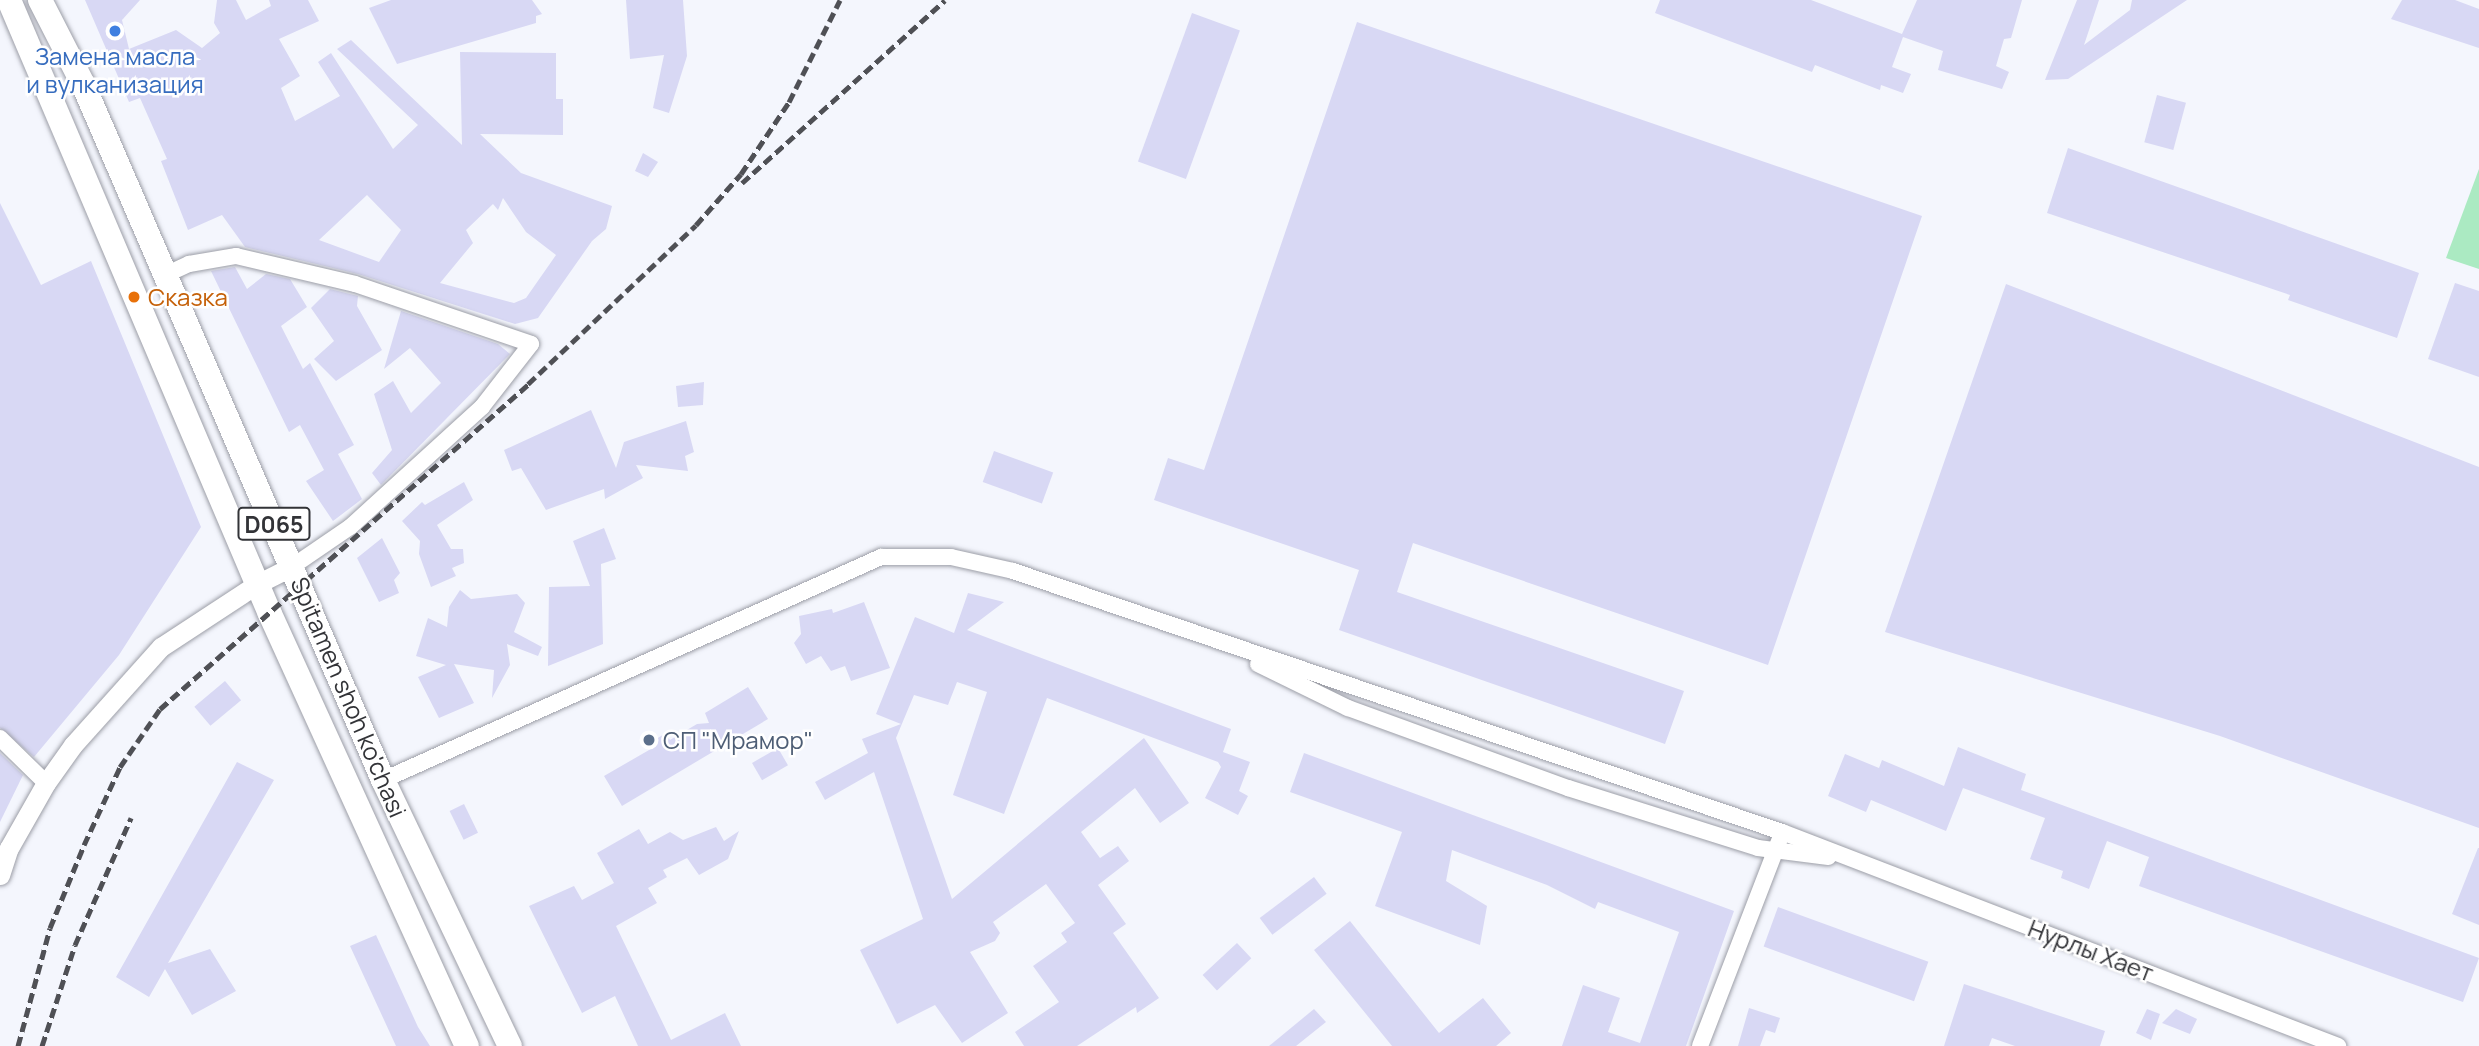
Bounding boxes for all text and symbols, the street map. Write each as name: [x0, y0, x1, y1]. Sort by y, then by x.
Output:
marker: Замена масла и вулканизация: [107, 23, 123, 39]
place label: Замена масла и вулканизация: [26, 42, 204, 98]
place label: Сказка: [148, 283, 228, 311]
marker: Сказка: [126, 289, 142, 305]
road number: D065: [237, 504, 311, 544]
street label: Spitamen shoh ko'chasi: [285, 572, 413, 822]
place label: СП "Мрамор": [663, 726, 813, 754]
marker: СП "Мрамор": [641, 732, 657, 748]
street label: Нурлы Хает: [2024, 913, 2158, 987]

